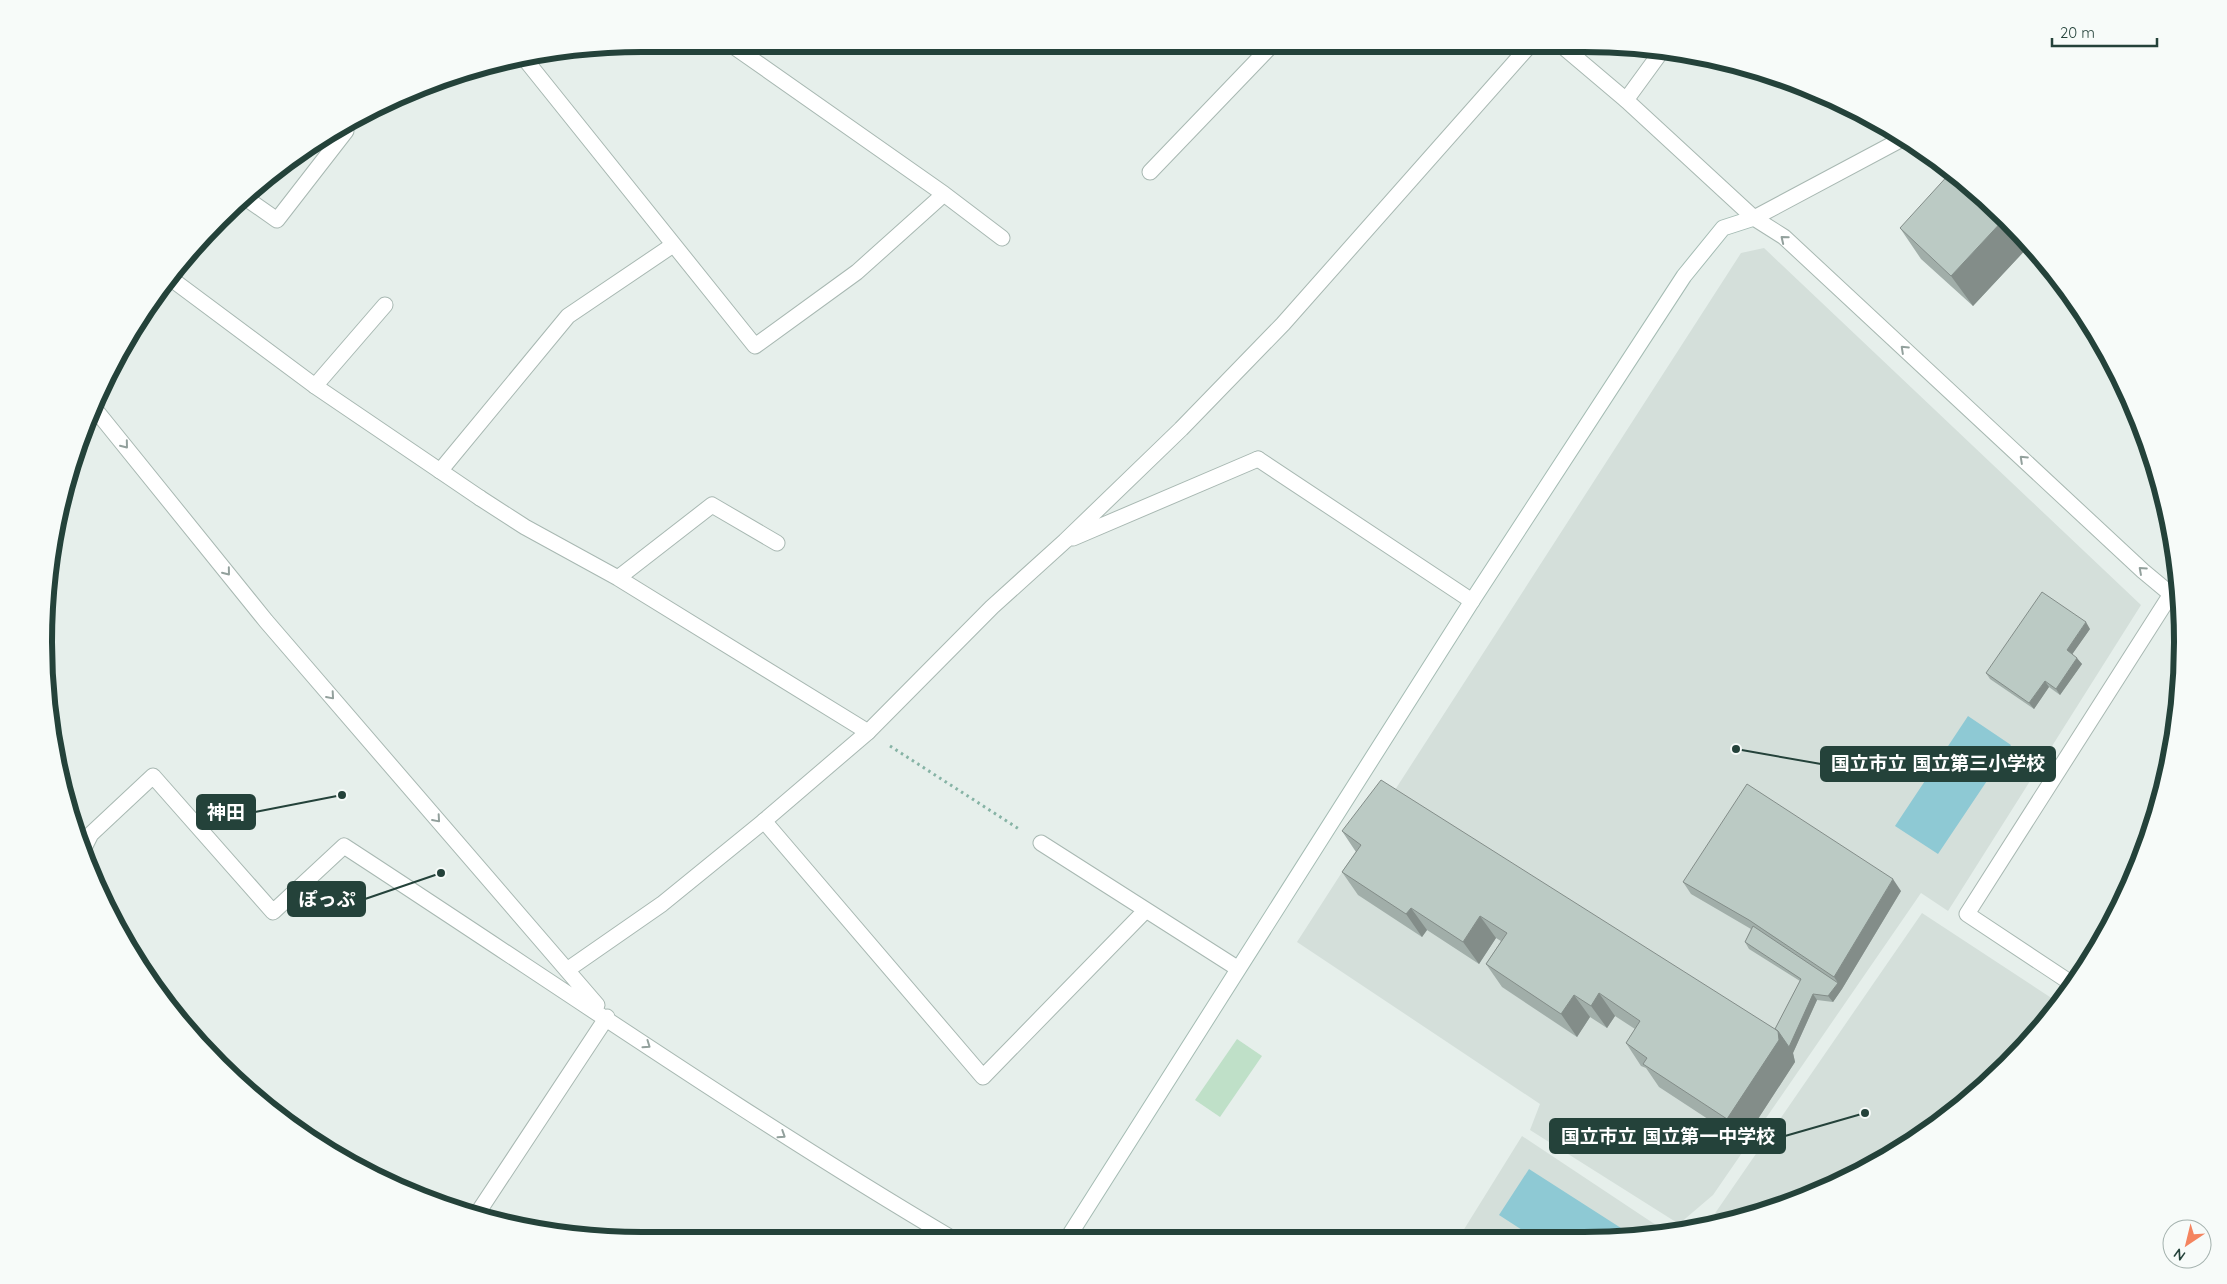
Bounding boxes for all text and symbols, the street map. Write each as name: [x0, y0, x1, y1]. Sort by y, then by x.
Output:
scale bar: [2052, 15, 2157, 47]
text: 20 m: [2060, 23, 2095, 42]
one-way arrow: [1781, 235, 1790, 244]
one-way arrow: [1900, 346, 1909, 355]
one-way arrow: [119, 440, 128, 449]
one-way arrow: [2019, 456, 2028, 465]
one-way arrow: [221, 566, 229, 575]
one-way arrow: [2139, 567, 2148, 576]
one-way arrow: [326, 691, 335, 700]
callout: 国立市立 国立第三小学校: [1821, 747, 2055, 781]
text: 国立市立 国立第三小学校: [1831, 751, 2045, 775]
callout: 神田: [197, 795, 255, 829]
text: 神田: [207, 800, 245, 824]
one-way arrow: [432, 814, 441, 823]
callout: ぽっぷ: [288, 882, 365, 916]
text: ぽっぷ: [298, 887, 356, 911]
one-way arrow: [641, 1039, 650, 1048]
callout: 国立市立 国立第一中学校: [1550, 1119, 1785, 1153]
text: 国立市立 国立第一中学校: [1561, 1124, 1775, 1148]
one-way arrow: [777, 1128, 786, 1138]
north arrow: [2162, 1219, 2212, 1269]
text: N: [2170, 1244, 2189, 1265]

